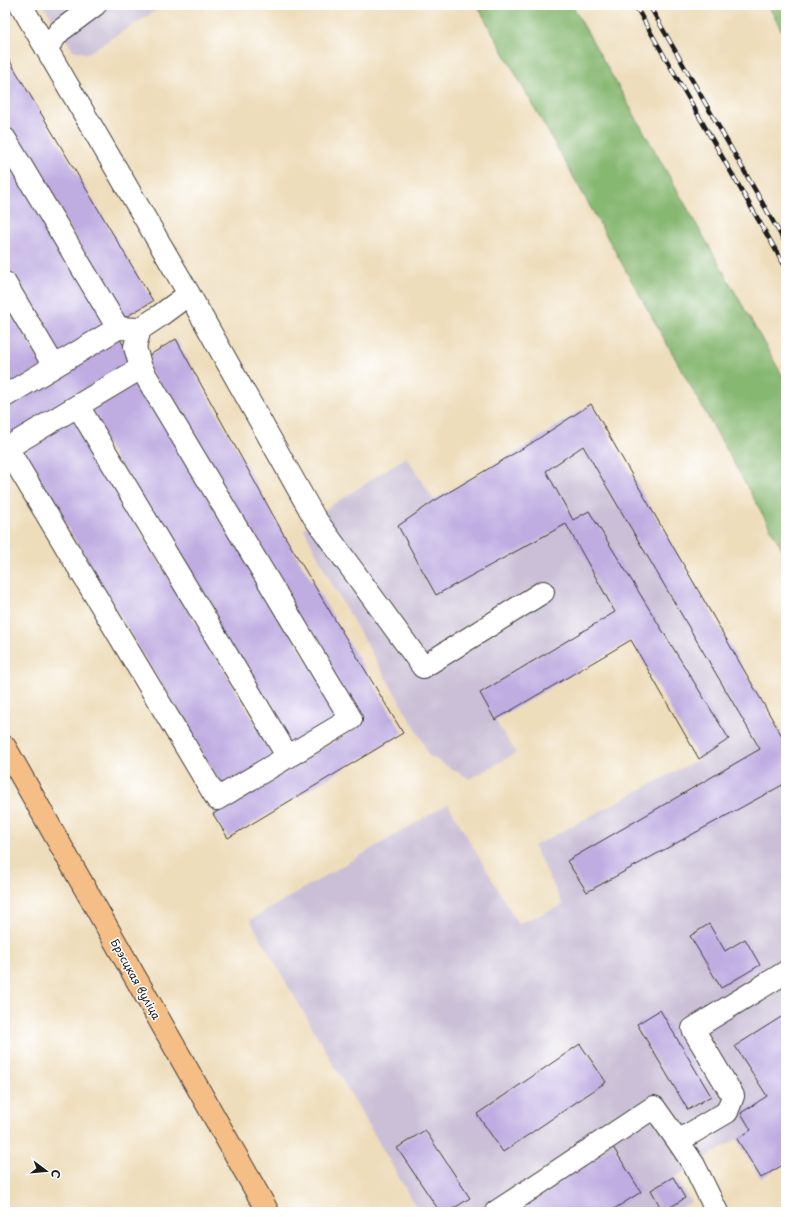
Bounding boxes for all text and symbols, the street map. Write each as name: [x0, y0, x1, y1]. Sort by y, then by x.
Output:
street label: Брэсцкая вуліца: [107, 936, 165, 1023]
north arrow: [26, 1151, 66, 1191]
text: С: [47, 1168, 65, 1180]

